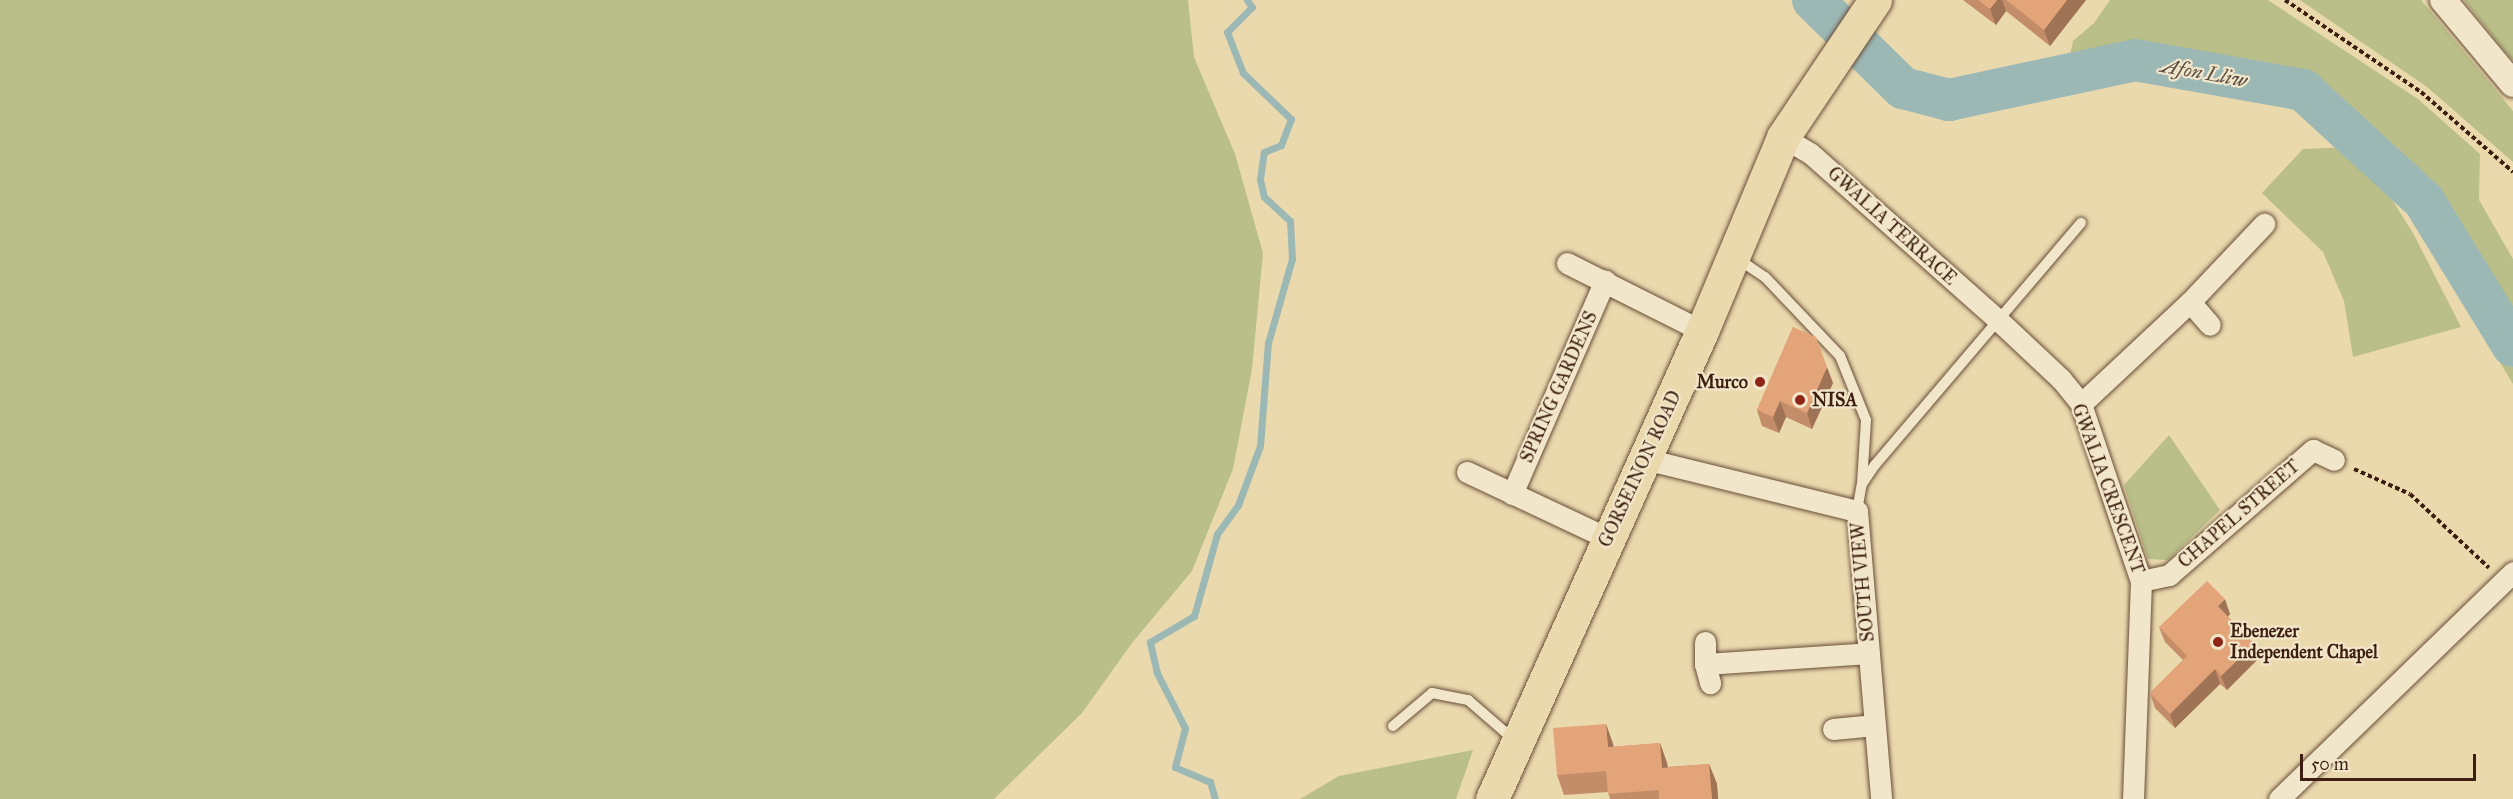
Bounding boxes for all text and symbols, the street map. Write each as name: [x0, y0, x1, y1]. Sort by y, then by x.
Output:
water label: Afon Lliw: [2159, 54, 2249, 92]
street label: GWALIA TERRACE: [1823, 162, 1961, 290]
street label: SPRING GARDENS: [1516, 308, 1602, 466]
place label: Murco: [1697, 371, 1748, 393]
marker: Murco: [1753, 375, 1767, 389]
street label: GORSEINON ROAD: [1594, 387, 1686, 551]
place label: NISA: [1812, 389, 1857, 411]
marker: NISA: [1793, 393, 1807, 407]
street label: GWALIA CRESCENT: [2067, 401, 2149, 577]
street label: CHAPEL STREET: [2174, 455, 2304, 573]
street label: SOUTH VIEW: [1847, 521, 1879, 643]
place label: Ebenezer Independent Chapel: [2230, 621, 2378, 664]
marker: Ebenezer Independent Chapel: [2211, 635, 2225, 649]
scale bar: [2303, 742, 2478, 780]
text: 50 m: [2311, 753, 2349, 775]

